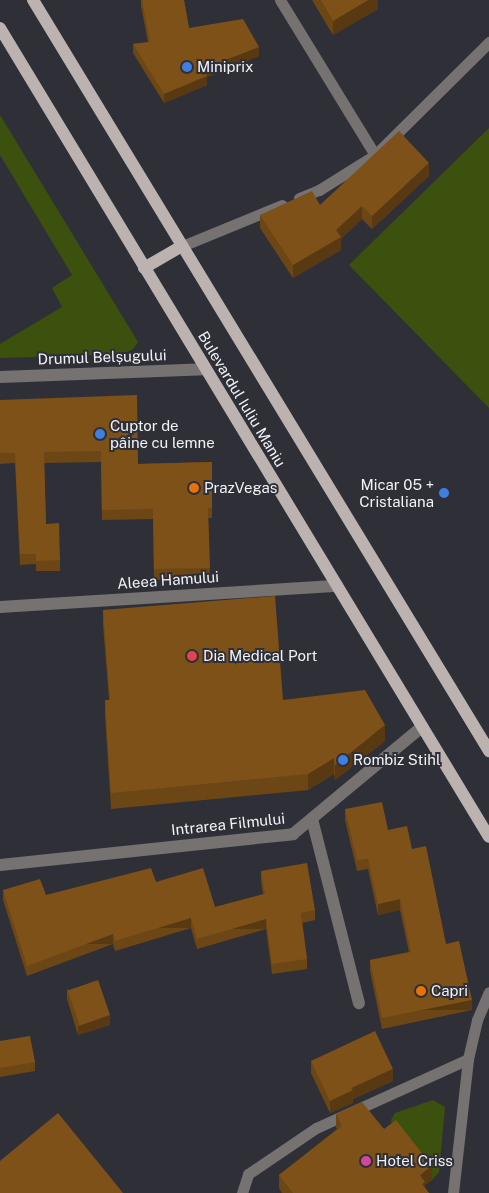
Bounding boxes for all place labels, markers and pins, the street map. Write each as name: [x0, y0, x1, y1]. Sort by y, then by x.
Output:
place label: Miniprix: [197, 58, 254, 76]
marker: Miniprix: [181, 61, 193, 73]
place label: Cuptor de pâine cu lemne: [110, 416, 215, 451]
marker: Cuptor de pâine cu lemne: [94, 428, 106, 440]
place label: Micar 05 + Cristaliana: [359, 475, 434, 510]
place label: PrazVegas: [204, 479, 277, 497]
marker: PrazVegas: [188, 482, 200, 494]
marker: Micar 05 + Cristaliana: [438, 487, 450, 499]
place label: Dia Medical Port: [203, 647, 317, 665]
marker: Dia Medical Port: [185, 649, 199, 663]
place label: Rombiz Stihl: [353, 751, 440, 769]
marker: Rombiz Stihl: [337, 754, 349, 766]
place label: Capri: [431, 982, 468, 1000]
marker: Capri: [415, 985, 427, 997]
place label: Hotel Criss: [376, 1152, 453, 1170]
marker: Hotel Criss: [360, 1155, 372, 1167]

